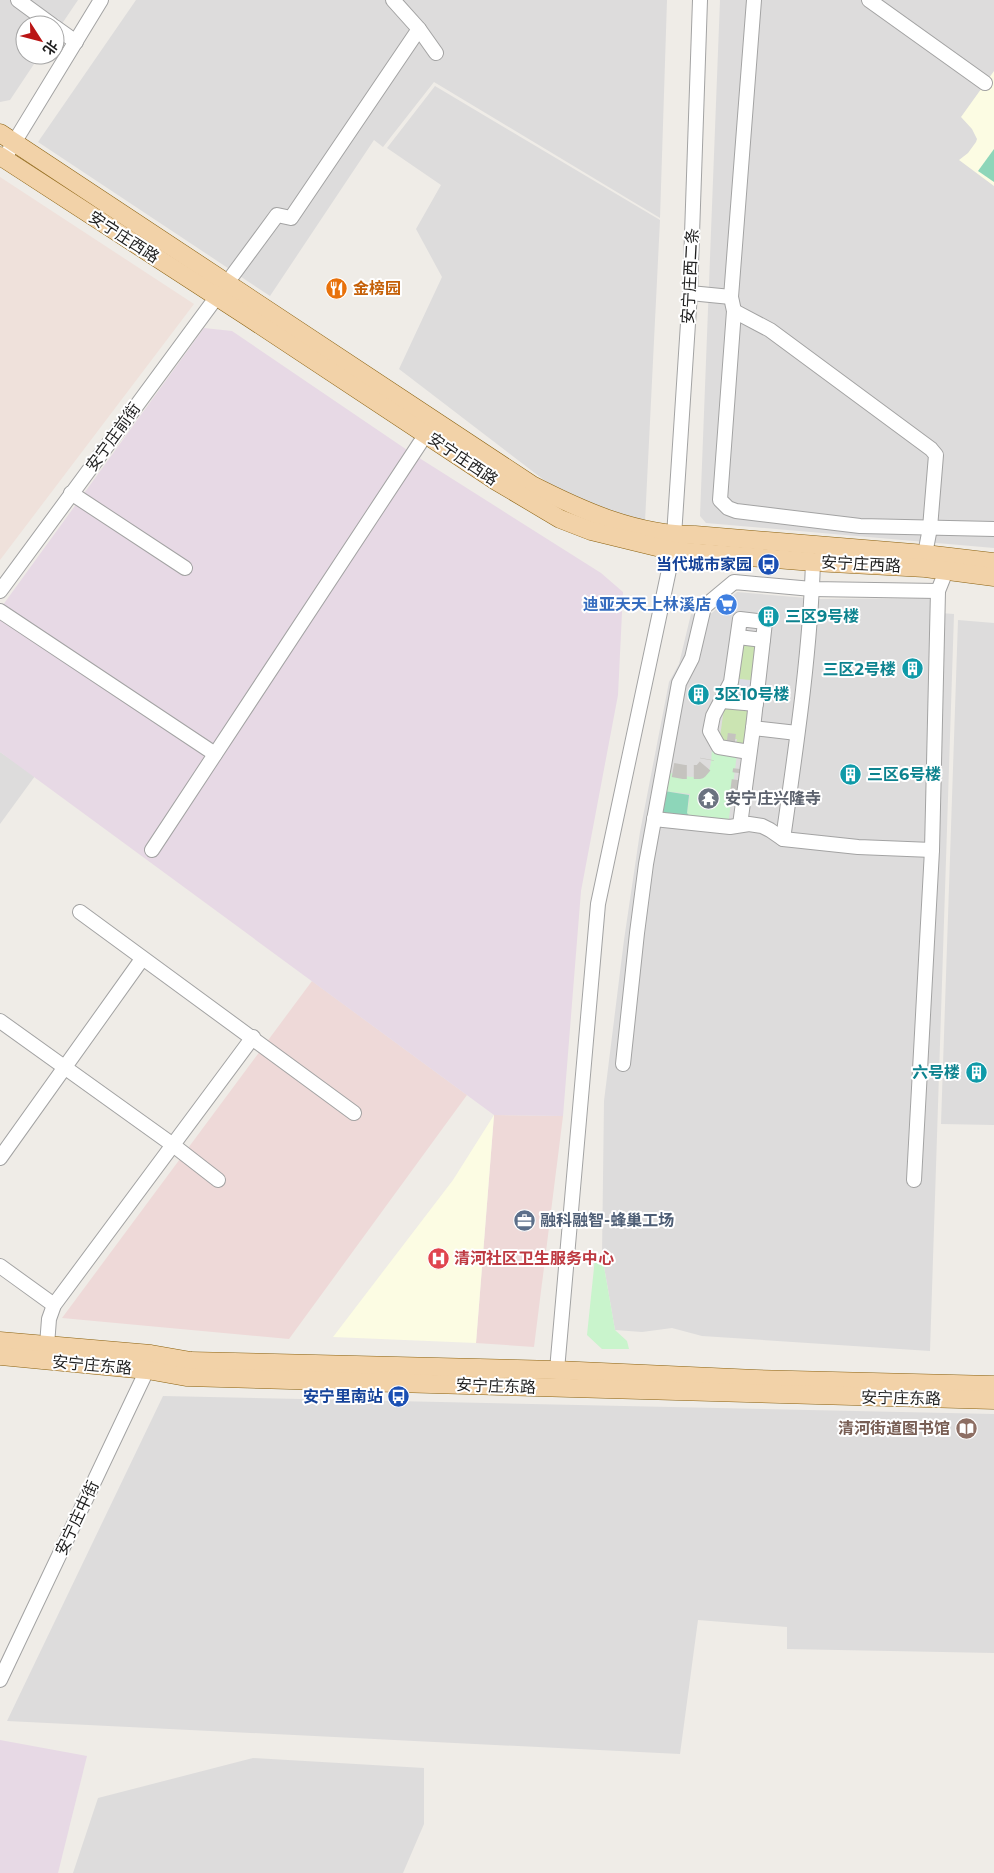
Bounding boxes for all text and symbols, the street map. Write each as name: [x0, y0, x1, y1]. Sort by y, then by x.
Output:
north arrow: [15, 15, 65, 65]
text: 北: [39, 37, 62, 59]
street label: 安宁庄西路: [85, 207, 163, 267]
street label: 安宁庄西二条: [678, 228, 702, 324]
restaurant icon: 金榜园: [325, 276, 349, 300]
place label: 金榜园: [353, 279, 401, 298]
street label: 安宁庄前街: [82, 399, 144, 475]
street label: 安宁庄西路: [425, 429, 501, 489]
bus stop icon: 当代城市家园: [756, 552, 780, 576]
street label: 安宁庄西路: [821, 552, 901, 576]
place label: 当代城市家园: [656, 555, 752, 574]
supermarket icon: 迪亚天天上林溪店: [715, 592, 739, 616]
place label: 迪亚天天上林溪店: [583, 595, 711, 614]
building icon: 三区9号楼: [757, 604, 781, 628]
place label: 三区9号楼: [785, 607, 859, 626]
building icon: 三区2号楼: [900, 657, 924, 681]
place label: 三区2号楼: [823, 660, 896, 679]
building icon: 3区10号楼: [687, 682, 711, 706]
place label: 3区10号楼: [714, 685, 790, 704]
building icon: 三区6号楼: [839, 762, 863, 786]
place label: 三区6号楼: [867, 765, 941, 784]
temple icon: 安宁庄兴隆寺: [697, 786, 721, 810]
place label: 安宁庄兴隆寺: [725, 789, 821, 808]
building icon: 六号楼: [964, 1060, 988, 1084]
place label: 六号楼: [912, 1063, 960, 1082]
office icon: 融科融智-蜂巢工场: [512, 1208, 536, 1232]
place label: 融科融智-蜂巢工场: [540, 1211, 674, 1230]
hospital icon: 清河社区卫生服务中心: [426, 1246, 450, 1270]
place label: 清河社区卫生服务中心: [454, 1249, 614, 1268]
street label: 安宁庄东路: [51, 1352, 133, 1378]
street label: 安宁庄东路: [456, 1375, 536, 1397]
bus stop icon: 安宁里南站: [387, 1384, 411, 1408]
place label: 安宁里南站: [303, 1387, 383, 1406]
street label: 安宁庄东路: [861, 1388, 941, 1408]
library icon: 清河街道图书馆: [954, 1416, 978, 1440]
place label: 清河街道图书馆: [838, 1419, 950, 1438]
street label: 安宁庄中街: [51, 1478, 103, 1558]

